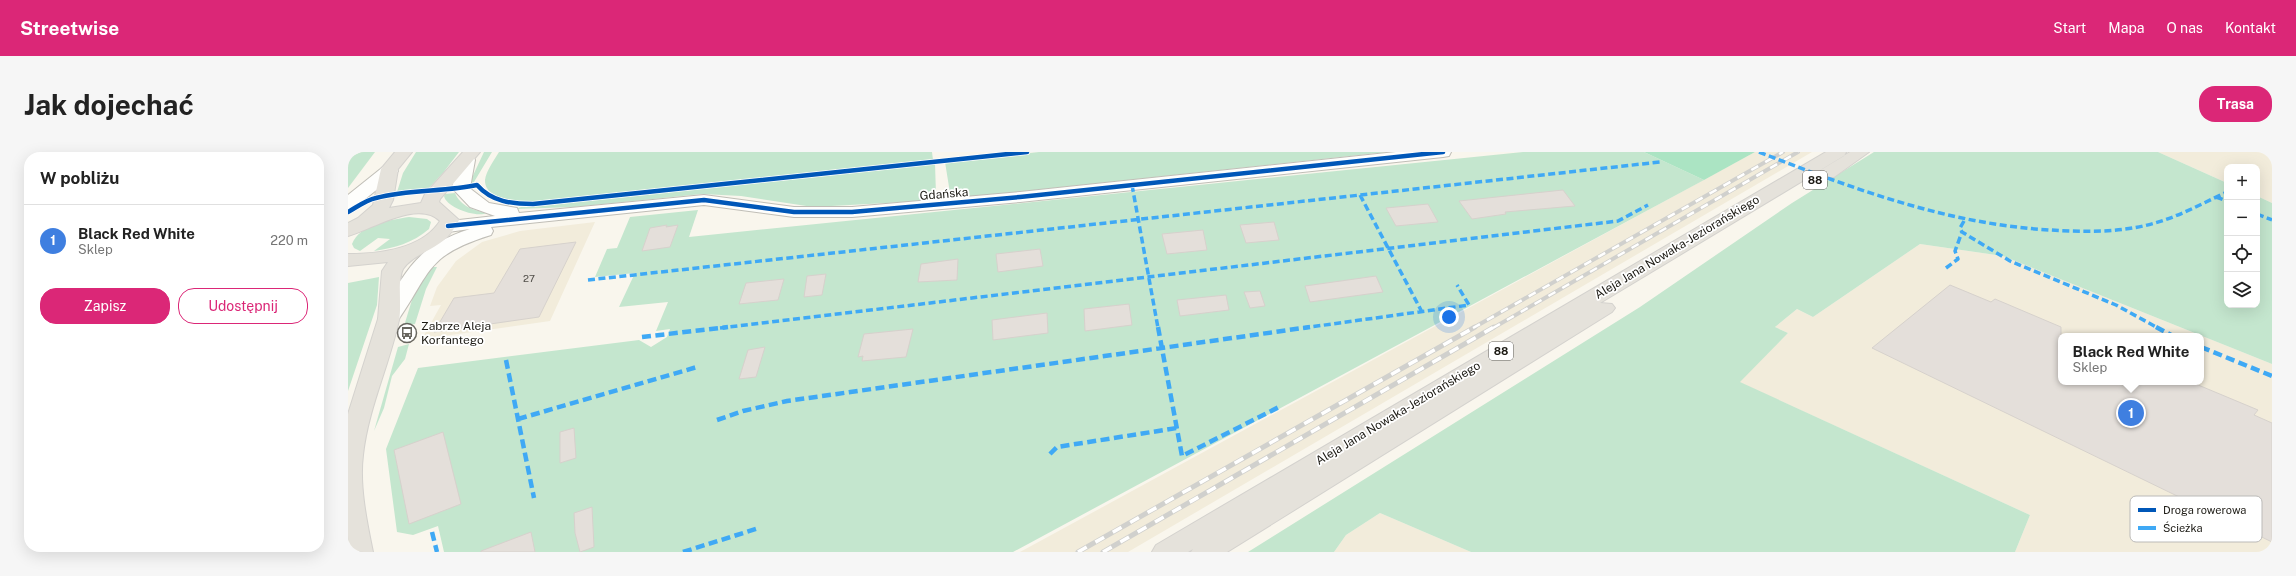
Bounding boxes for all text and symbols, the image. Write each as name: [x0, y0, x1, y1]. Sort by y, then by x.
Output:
text: Streetwise: [20, 17, 119, 39]
text: Start: [2053, 20, 2086, 36]
text: Mapa: [2108, 20, 2144, 36]
text: O nas: [2166, 20, 2203, 36]
text: Kontakt: [2225, 20, 2276, 36]
button: Trasa: [2199, 86, 2272, 122]
text: Jak dojechać: [24, 88, 194, 121]
map controls: [2224, 164, 2260, 308]
button: +: [2224, 164, 2260, 200]
text: W pobliżu: [40, 168, 119, 188]
road number: 88: [1803, 171, 1827, 189]
street label: Gdańska: [919, 185, 969, 203]
street label: Aleja Jana Nowaka-Jeziorańskiego: [1592, 192, 1762, 302]
button: −: [2224, 200, 2260, 236]
text: Black Red White: [78, 225, 195, 242]
text: 1: [50, 233, 56, 248]
text: 220 m: [270, 233, 308, 248]
button: locate: [2224, 236, 2260, 272]
text: Sklep: [78, 242, 113, 257]
house number: 27: [523, 272, 535, 284]
button: layers: [2224, 272, 2260, 308]
button: Zapisz: [40, 288, 170, 324]
button: Udostępnij: [178, 288, 308, 324]
your location: [1439, 307, 1459, 327]
place label: Zabrze Aleja Korfantego: [421, 319, 491, 347]
bus stop icon: Zabrze Aleja Korfantego: [396, 322, 418, 344]
popup: [2058, 333, 2204, 385]
road number: 88: [1489, 342, 1513, 360]
text: Black Red White: [2073, 343, 2190, 360]
street label: Aleja Jana Nowaka-Jeziorańskiego: [1313, 358, 1483, 468]
text: Sklep: [2073, 360, 2107, 375]
pin: 1: [2118, 398, 2144, 428]
legend: [2130, 496, 2262, 542]
text: Droga rowerowa: [2163, 504, 2246, 516]
text: Ścieżka: [2163, 521, 2203, 534]

